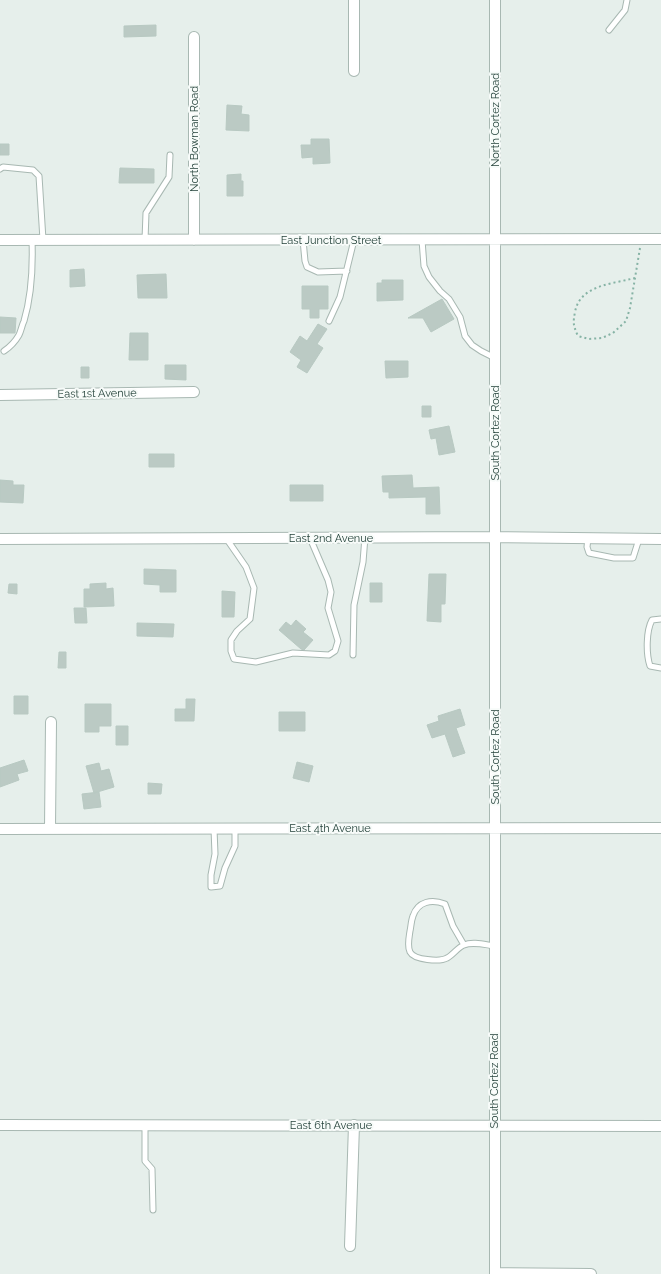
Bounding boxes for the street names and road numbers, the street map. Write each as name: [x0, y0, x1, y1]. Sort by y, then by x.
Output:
street label: North Cortez Road: [489, 73, 502, 167]
street label: North Bowman Road: [188, 86, 201, 192]
street label: East Junction Street: [281, 234, 382, 247]
street label: South Cortez Road: [489, 385, 502, 481]
street label: East 1st Avenue: [57, 386, 137, 401]
street label: East 2nd Avenue: [289, 532, 374, 545]
street label: South Cortez Road: [489, 709, 502, 805]
street label: East 4th Avenue: [289, 822, 371, 835]
street label: South Cortez Road: [488, 1033, 501, 1129]
street label: East 6th Avenue: [290, 1119, 373, 1132]

